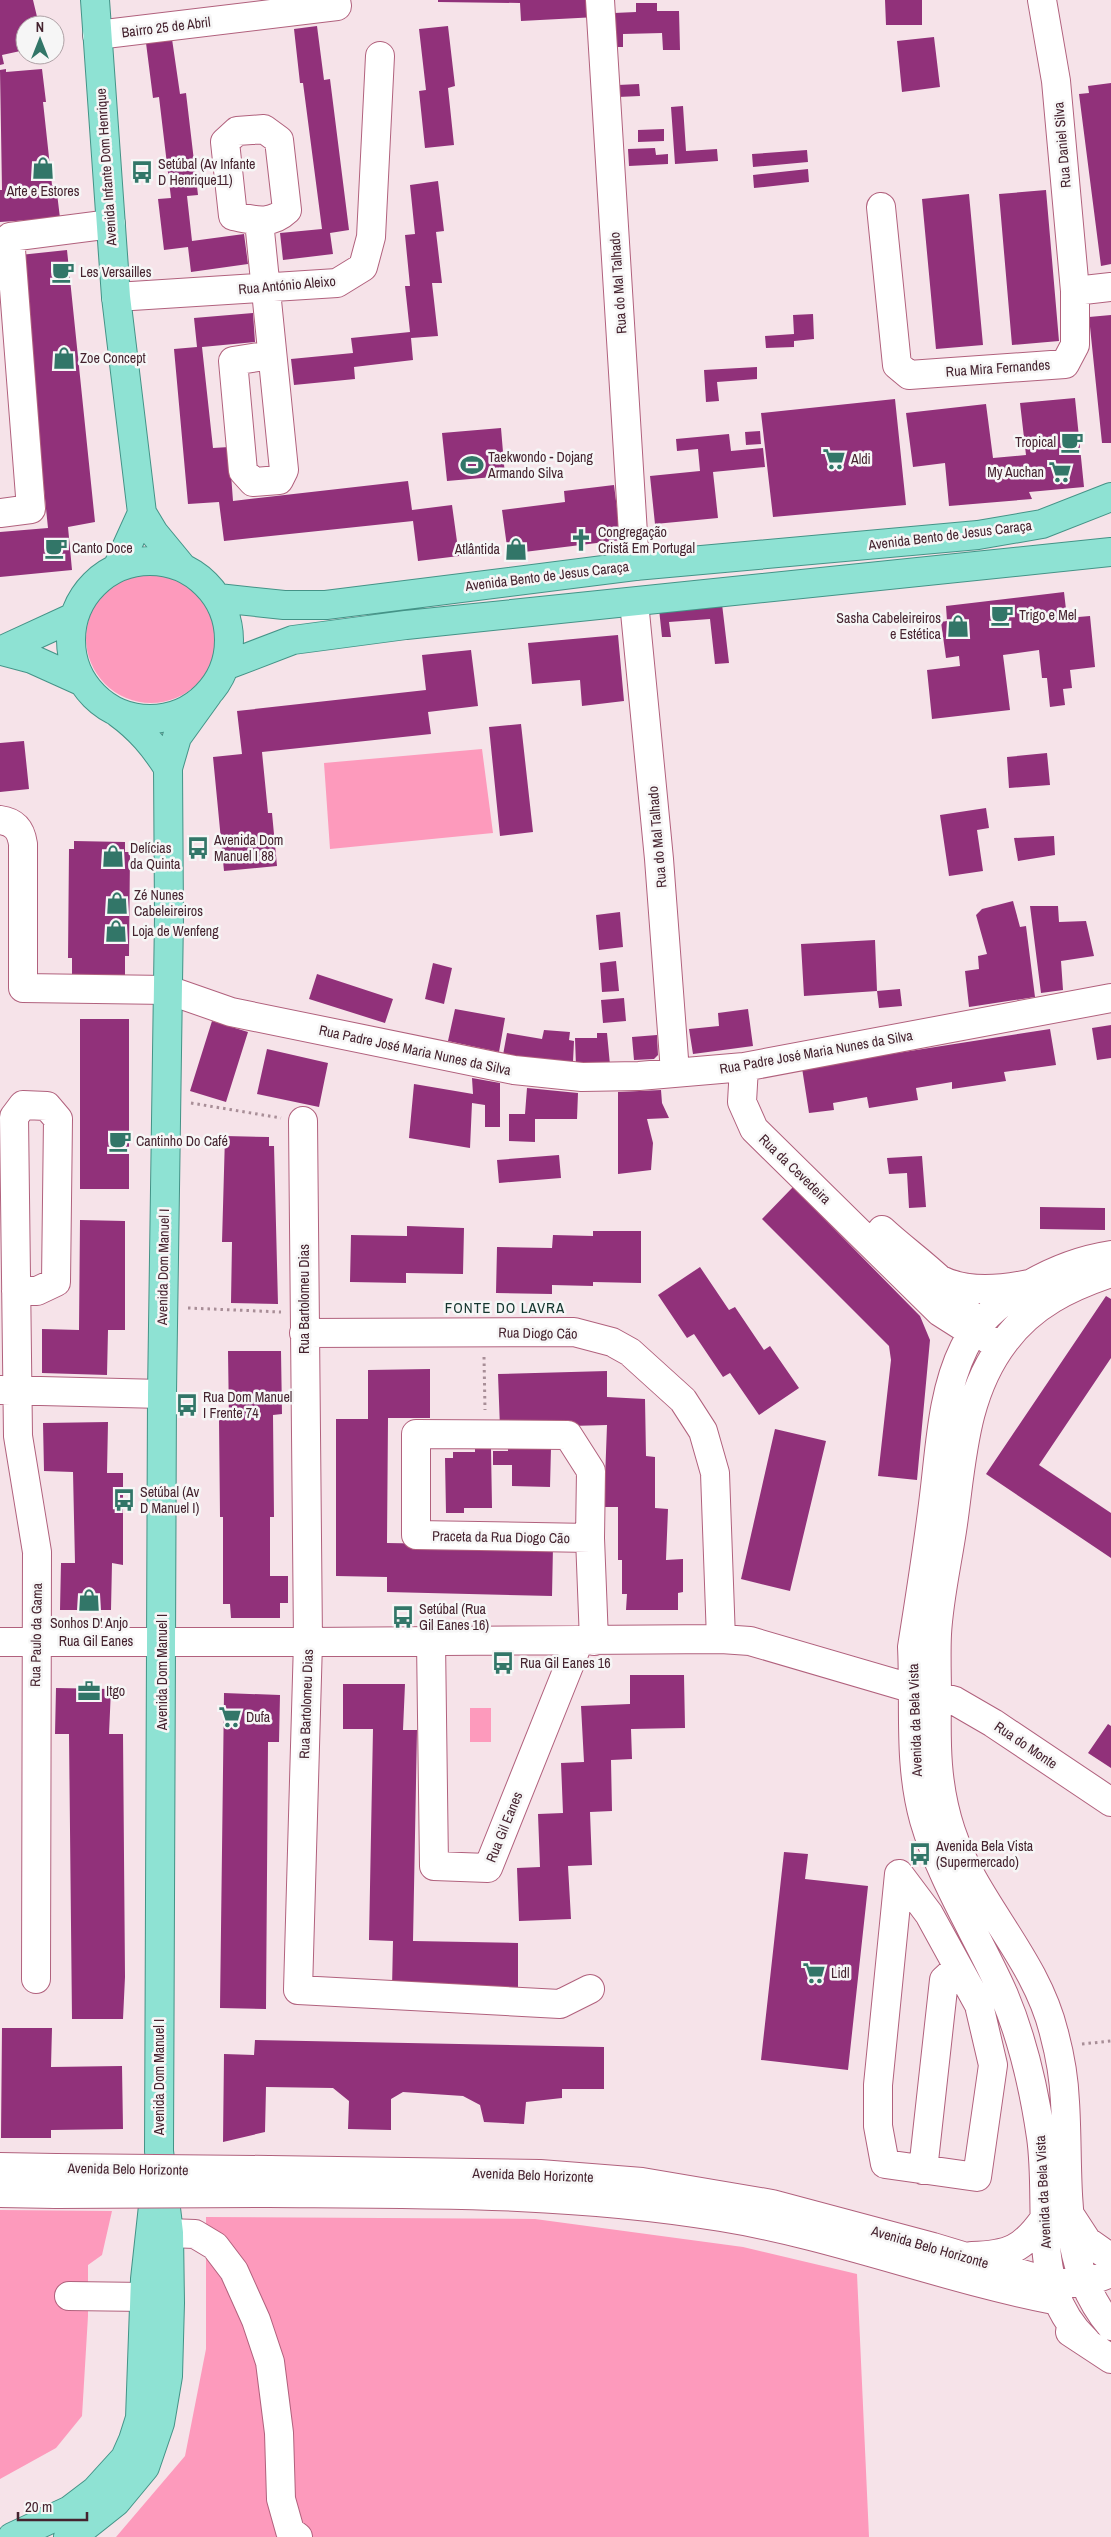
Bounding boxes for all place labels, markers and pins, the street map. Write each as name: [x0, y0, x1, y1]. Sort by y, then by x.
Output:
shop icon: Arte e Estores: [30, 155, 56, 181]
place label: Setúbal (Av Infante D Henrique11): [158, 155, 255, 189]
bus stop icon: Setúbal (Av Infante D Henrique11): [129, 159, 155, 185]
place label: Arte e Estores: [6, 182, 80, 200]
cafe icon: Les Versailles: [50, 259, 76, 285]
place label: Les Versailles: [80, 263, 152, 281]
shop icon: Zoe Concept: [51, 345, 77, 371]
place label: Zoe Concept: [80, 349, 146, 367]
cafe icon: Tropical: [1059, 429, 1085, 455]
place label: Tropical: [1015, 433, 1056, 451]
supermarket icon: Aldi: [821, 446, 847, 472]
place label: Taekwondo - Dojang Armando Silva: [487, 448, 593, 482]
place label: Aldi: [850, 450, 871, 468]
sports icon: Taekwondo - Dojang Armando Silva: [459, 452, 485, 478]
supermarket icon: My Auchan: [1047, 459, 1073, 485]
place label: My Auchan: [987, 463, 1044, 481]
place label: Congregação Cristã Em Portugal: [598, 523, 695, 557]
church icon: Congregação Cristã Em Portugal: [568, 527, 594, 553]
cafe icon: Canto Doce: [43, 535, 69, 561]
shop icon: Atlântida: [503, 536, 529, 562]
place label: Canto Doce: [72, 539, 133, 557]
place label: Atlântida: [454, 540, 501, 558]
cafe icon: Trigo e Mel: [989, 602, 1015, 628]
place label: Trigo e Mel: [1019, 606, 1077, 624]
place label: Sasha Cabeleireiros e Estética: [836, 609, 942, 643]
shop icon: Sasha Cabeleireiros e Estética: [945, 613, 971, 639]
place label: Avenida Dom Manuel I 88: [213, 831, 283, 865]
bus stop icon: Avenida Dom Manuel I 88: [185, 835, 211, 861]
place label: Delícias da Quinta: [130, 839, 181, 873]
shop icon: Delícias da Quinta: [100, 843, 126, 869]
place label: Zé Nunes Cabeleireiros: [134, 886, 203, 920]
shop icon: Zé Nunes Cabeleireiros: [104, 890, 130, 916]
shop icon: Loja de Wenfeng: [103, 918, 129, 944]
place label: Loja de Wenfeng: [132, 922, 219, 940]
cafe icon: Cantinho Do Café: [107, 1128, 133, 1154]
place label: Cantinho Do Café: [136, 1132, 228, 1150]
place label: Rua Dom Manuel I Frente 74: [203, 1388, 292, 1422]
bus stop icon: Rua Dom Manuel I Frente 74: [174, 1392, 200, 1418]
place label: Setúbal (Av D Manuel I): [140, 1483, 200, 1517]
bus stop icon: Setúbal (Av D Manuel I): [111, 1487, 137, 1513]
shop icon: Sonhos D' Anjo: [76, 1587, 102, 1613]
place label: Setúbal (Rua Gil Eanes 16): [419, 1600, 489, 1634]
bus stop icon: Setúbal (Rua Gil Eanes 16): [390, 1604, 416, 1630]
place label: Sonhos D' Anjo: [50, 1614, 128, 1632]
bus stop icon: Rua Gil Eanes 16: [490, 1650, 516, 1676]
place label: Rua Gil Eanes 16: [520, 1654, 611, 1672]
office icon: Itgo: [76, 1678, 102, 1704]
place label: Itgo: [106, 1682, 125, 1700]
supermarket icon: Dufa: [217, 1704, 243, 1730]
place label: Dufa: [246, 1708, 271, 1726]
place label: Avenida Bela Vista (Supermercado): [935, 1837, 1034, 1871]
bus stop icon: Avenida Bela Vista (Supermercado): [907, 1841, 933, 1867]
supermarket icon: Lidl: [801, 1960, 827, 1986]
place label: Lidl: [831, 1964, 850, 1982]

